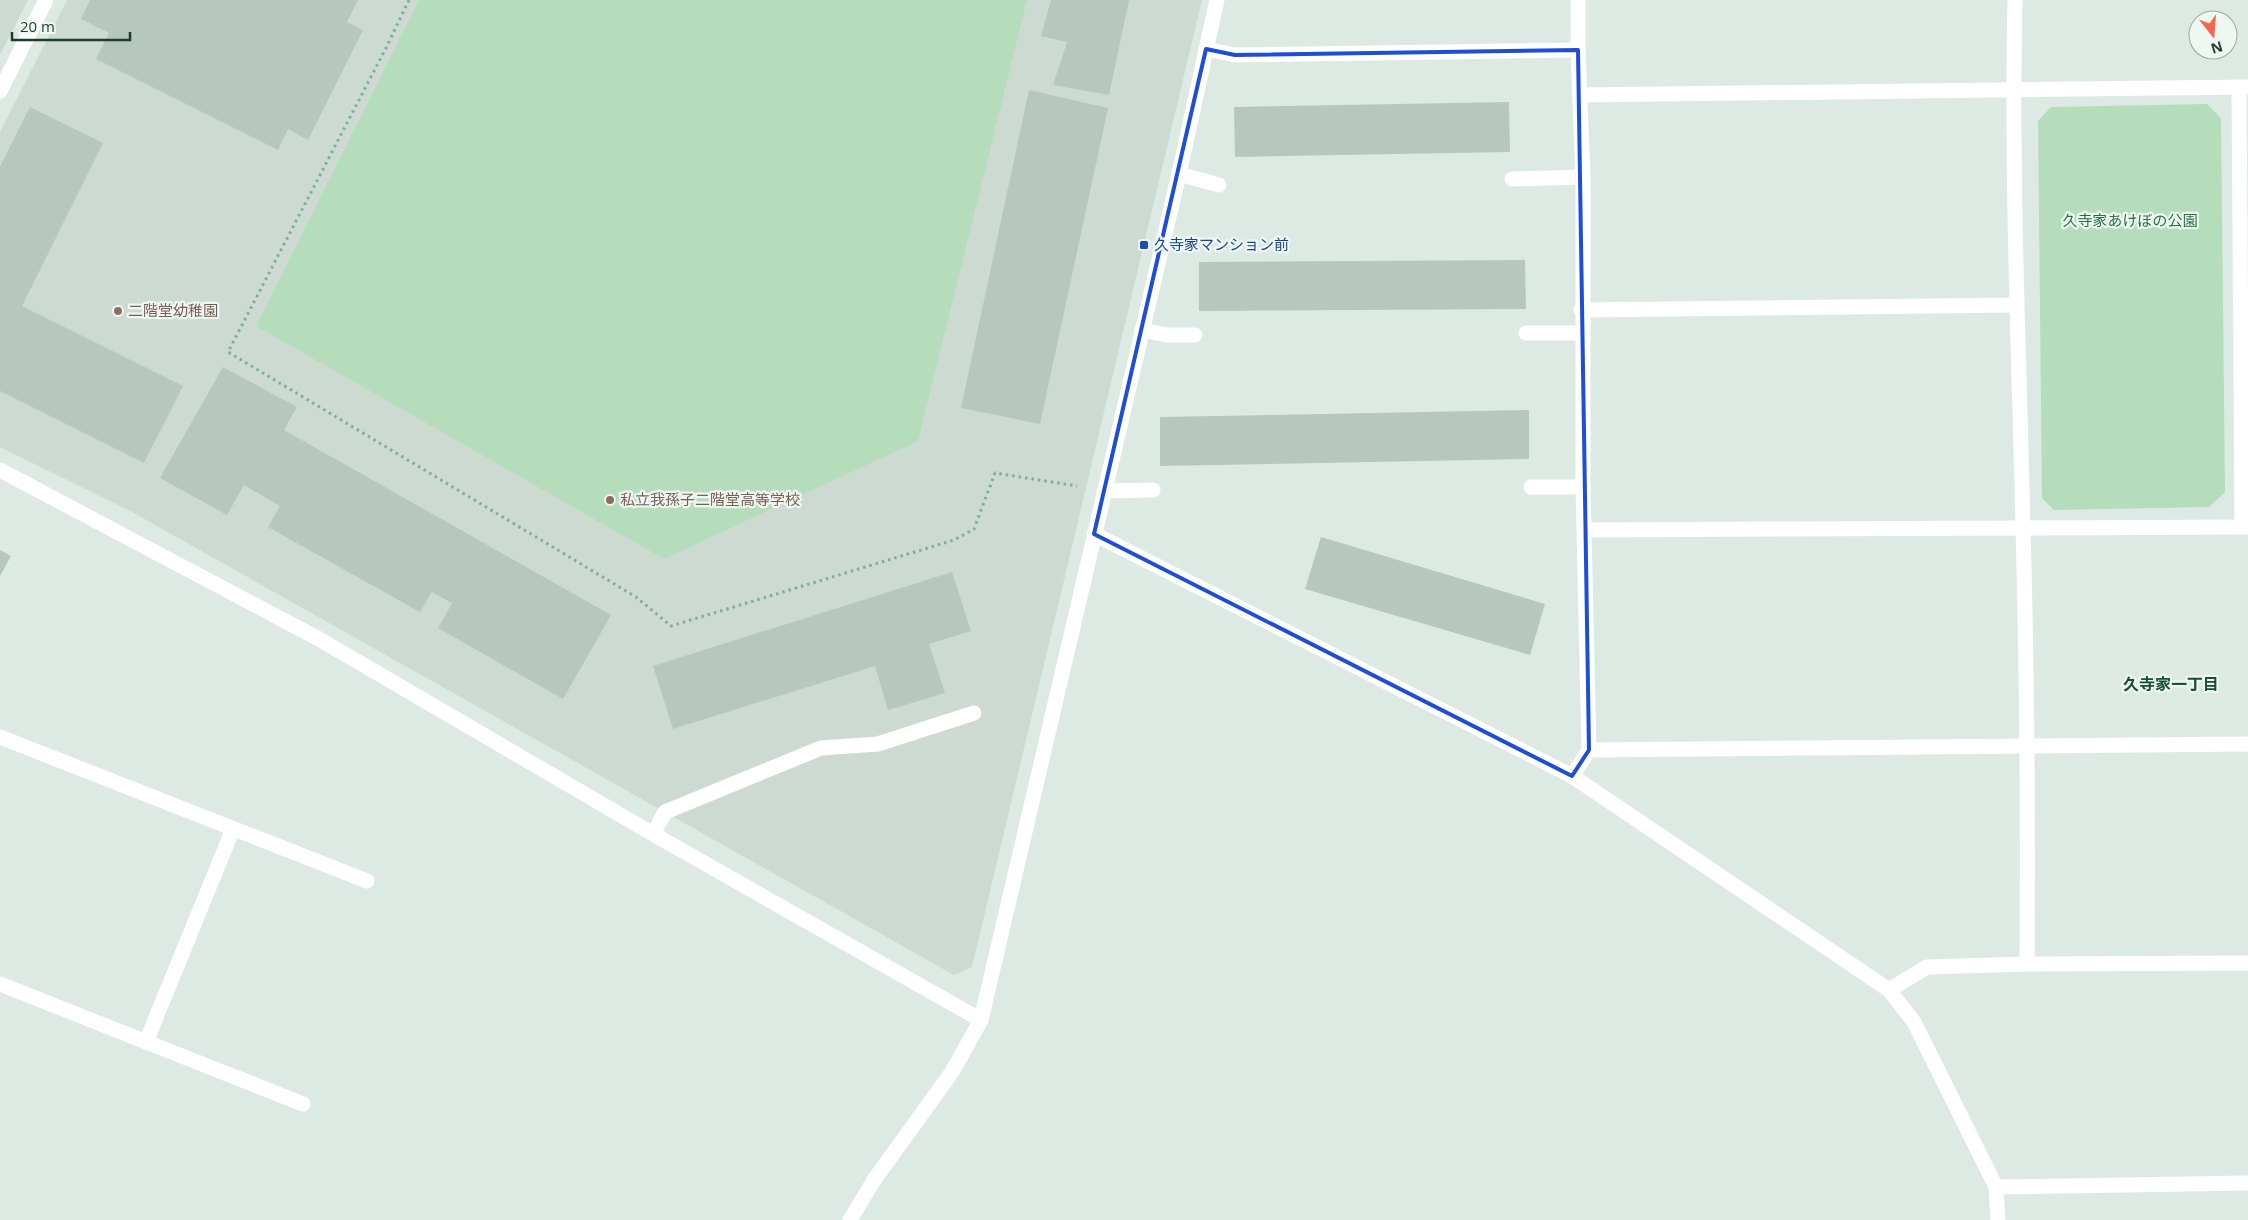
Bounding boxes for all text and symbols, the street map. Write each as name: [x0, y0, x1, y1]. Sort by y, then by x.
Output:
scale bar: [12, 10, 130, 42]
north arrow: [2188, 10, 2238, 60]
text: 20 m: [20, 16, 55, 36]
text: N: [2209, 37, 2225, 59]
park label: 久寺家あけぼの公園: [2062, 210, 2198, 230]
place label: 久寺家マンション前: [1154, 234, 1289, 254]
marker: 久寺家マンション前: [1138, 239, 1150, 251]
place label: 二階堂幼稚園: [128, 300, 218, 320]
marker: 二階堂幼稚園: [112, 305, 124, 317]
place label: 私立我孫子二階堂高等学校: [620, 489, 800, 509]
marker: 私立我孫子二階堂高等学校: [604, 494, 616, 506]
district label: 久寺家一丁目: [2123, 673, 2219, 695]

